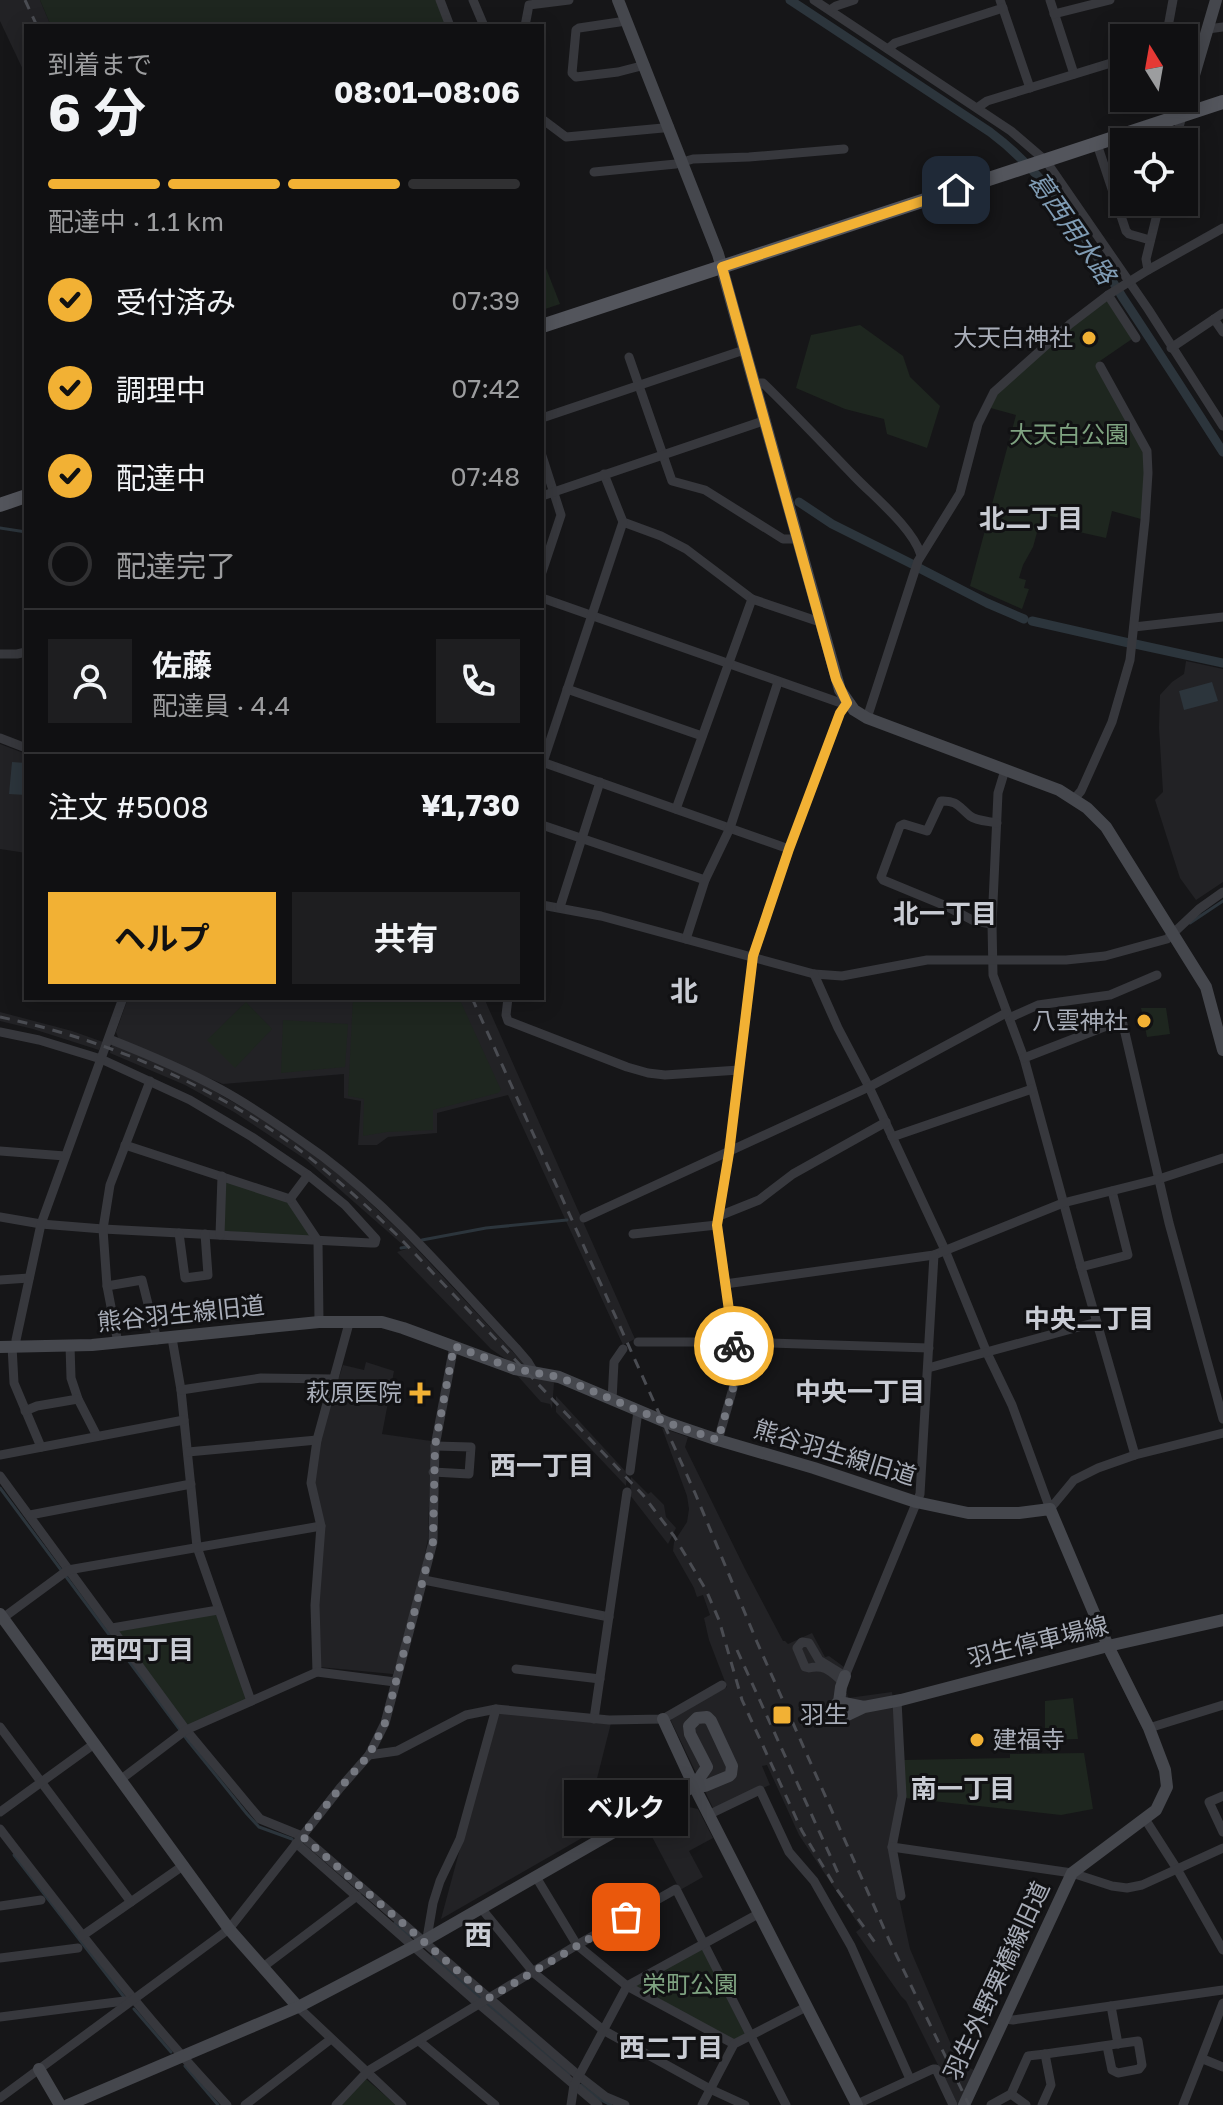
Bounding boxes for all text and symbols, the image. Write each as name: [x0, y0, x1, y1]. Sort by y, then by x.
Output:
north arrow: [1110, 24, 1198, 112]
map controls: [1110, 24, 1198, 216]
text: 到着まで: [48, 49, 152, 80]
text: 08:01–08:06: [334, 74, 520, 110]
text: 6 分: [48, 80, 146, 142]
button: locate: [1110, 128, 1198, 216]
pin: [922, 156, 990, 224]
water label: 葛西用水路: [1022, 166, 1124, 291]
icon: home: [934, 168, 978, 212]
text: 配達中 · 1.1 km: [48, 206, 224, 237]
icon: check: [48, 278, 92, 322]
text: 受付済み: [116, 284, 236, 320]
text: 07:39: [451, 285, 520, 316]
place label: 大天白神社: [953, 322, 1073, 351]
marker: 大天白神社: [1080, 329, 1098, 347]
icon: check: [48, 366, 92, 410]
text: 調理中: [116, 372, 206, 408]
text: 07:42: [451, 373, 520, 404]
park label: 大天白公園: [1009, 419, 1129, 448]
icon: check: [48, 454, 92, 498]
text: 配達中: [116, 460, 206, 496]
text: 07:48: [451, 461, 520, 492]
district label: 北二丁目: [979, 503, 1083, 534]
text: 配達完了: [116, 548, 236, 584]
button: person: [48, 639, 132, 723]
button: phone: [436, 639, 520, 723]
text: 佐藤: [152, 647, 212, 683]
text: 配達員 · 4.4: [152, 690, 290, 721]
text: ¥1,730: [421, 787, 520, 823]
text: 注文 #5008: [48, 789, 209, 825]
button: ヘルプ: [48, 892, 276, 984]
button: 共有: [292, 892, 520, 984]
district label: 北一丁目: [893, 898, 997, 929]
district label: 北: [670, 974, 698, 1007]
place label: 八雲神社: [1032, 1005, 1128, 1034]
marker: 八雲神社: [1135, 1012, 1153, 1030]
street label: 熊谷羽生線旧道: [96, 1289, 266, 1336]
district label: 中央二丁目: [1024, 1303, 1154, 1334]
courier: [694, 1306, 774, 1386]
icon: bike: [712, 1324, 756, 1368]
district label: 中央一丁目: [795, 1376, 925, 1407]
place label: 萩原医院: [306, 1377, 402, 1406]
marker: 萩原医院: [409, 1382, 431, 1404]
street label: 熊谷羽生線旧道: [751, 1413, 920, 1490]
district label: 西一丁目: [490, 1450, 594, 1481]
street label: 羽生停車場線: [964, 1609, 1111, 1672]
district label: 西四丁目: [90, 1634, 194, 1665]
place label: 羽生: [800, 1699, 848, 1728]
marker: 羽生: [771, 1704, 793, 1726]
place label: 建福寺: [993, 1724, 1065, 1753]
marker: 建福寺: [968, 1731, 986, 1749]
district label: 南一丁目: [911, 1773, 1015, 1804]
callout: ベルク: [564, 1781, 688, 1837]
text: ベルク: [587, 1792, 665, 1823]
street label: 羽生外野栗橋線旧道: [937, 1876, 1054, 2084]
pin: [592, 1883, 660, 1951]
icon: bag: [604, 1895, 648, 1939]
district label: 西: [464, 1918, 492, 1951]
park label: 栄町公園: [642, 1969, 738, 1998]
district label: 西二丁目: [619, 2032, 723, 2063]

